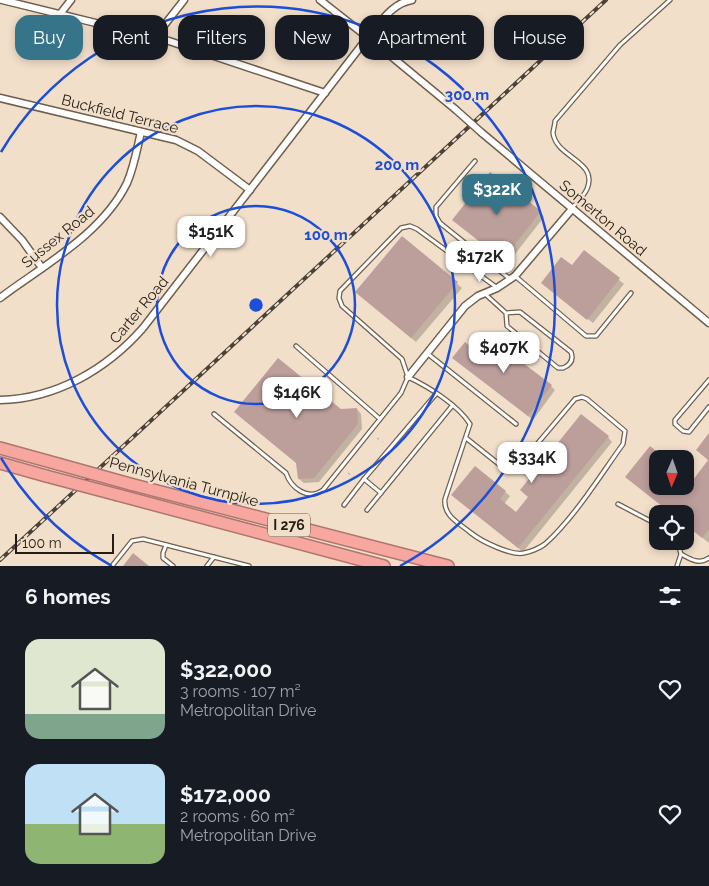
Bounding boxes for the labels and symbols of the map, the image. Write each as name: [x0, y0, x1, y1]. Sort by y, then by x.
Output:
text: 300 m: [445, 86, 489, 104]
street label: Buckfield Terrace: [60, 91, 181, 137]
text: 200 m: [375, 156, 419, 174]
pin: $322K: [462, 174, 532, 216]
street label: Somerton Road: [556, 176, 650, 260]
street label: Sussex Road: [18, 202, 98, 272]
pin: $151K: [176, 216, 246, 258]
text: 100 m: [304, 226, 348, 244]
pin: $172K: [445, 240, 515, 283]
street label: Carter Road: [106, 273, 172, 347]
centre of rings: [247, 296, 265, 314]
pin: $407K: [469, 332, 539, 374]
pin: $146K: [262, 376, 332, 419]
pin: $334K: [497, 442, 567, 484]
north arrow: [649, 450, 694, 495]
street label: Pennsylvania Turnpike: [107, 453, 261, 511]
road number: I 276: [268, 514, 310, 536]
scale bar: [15, 531, 114, 554]

